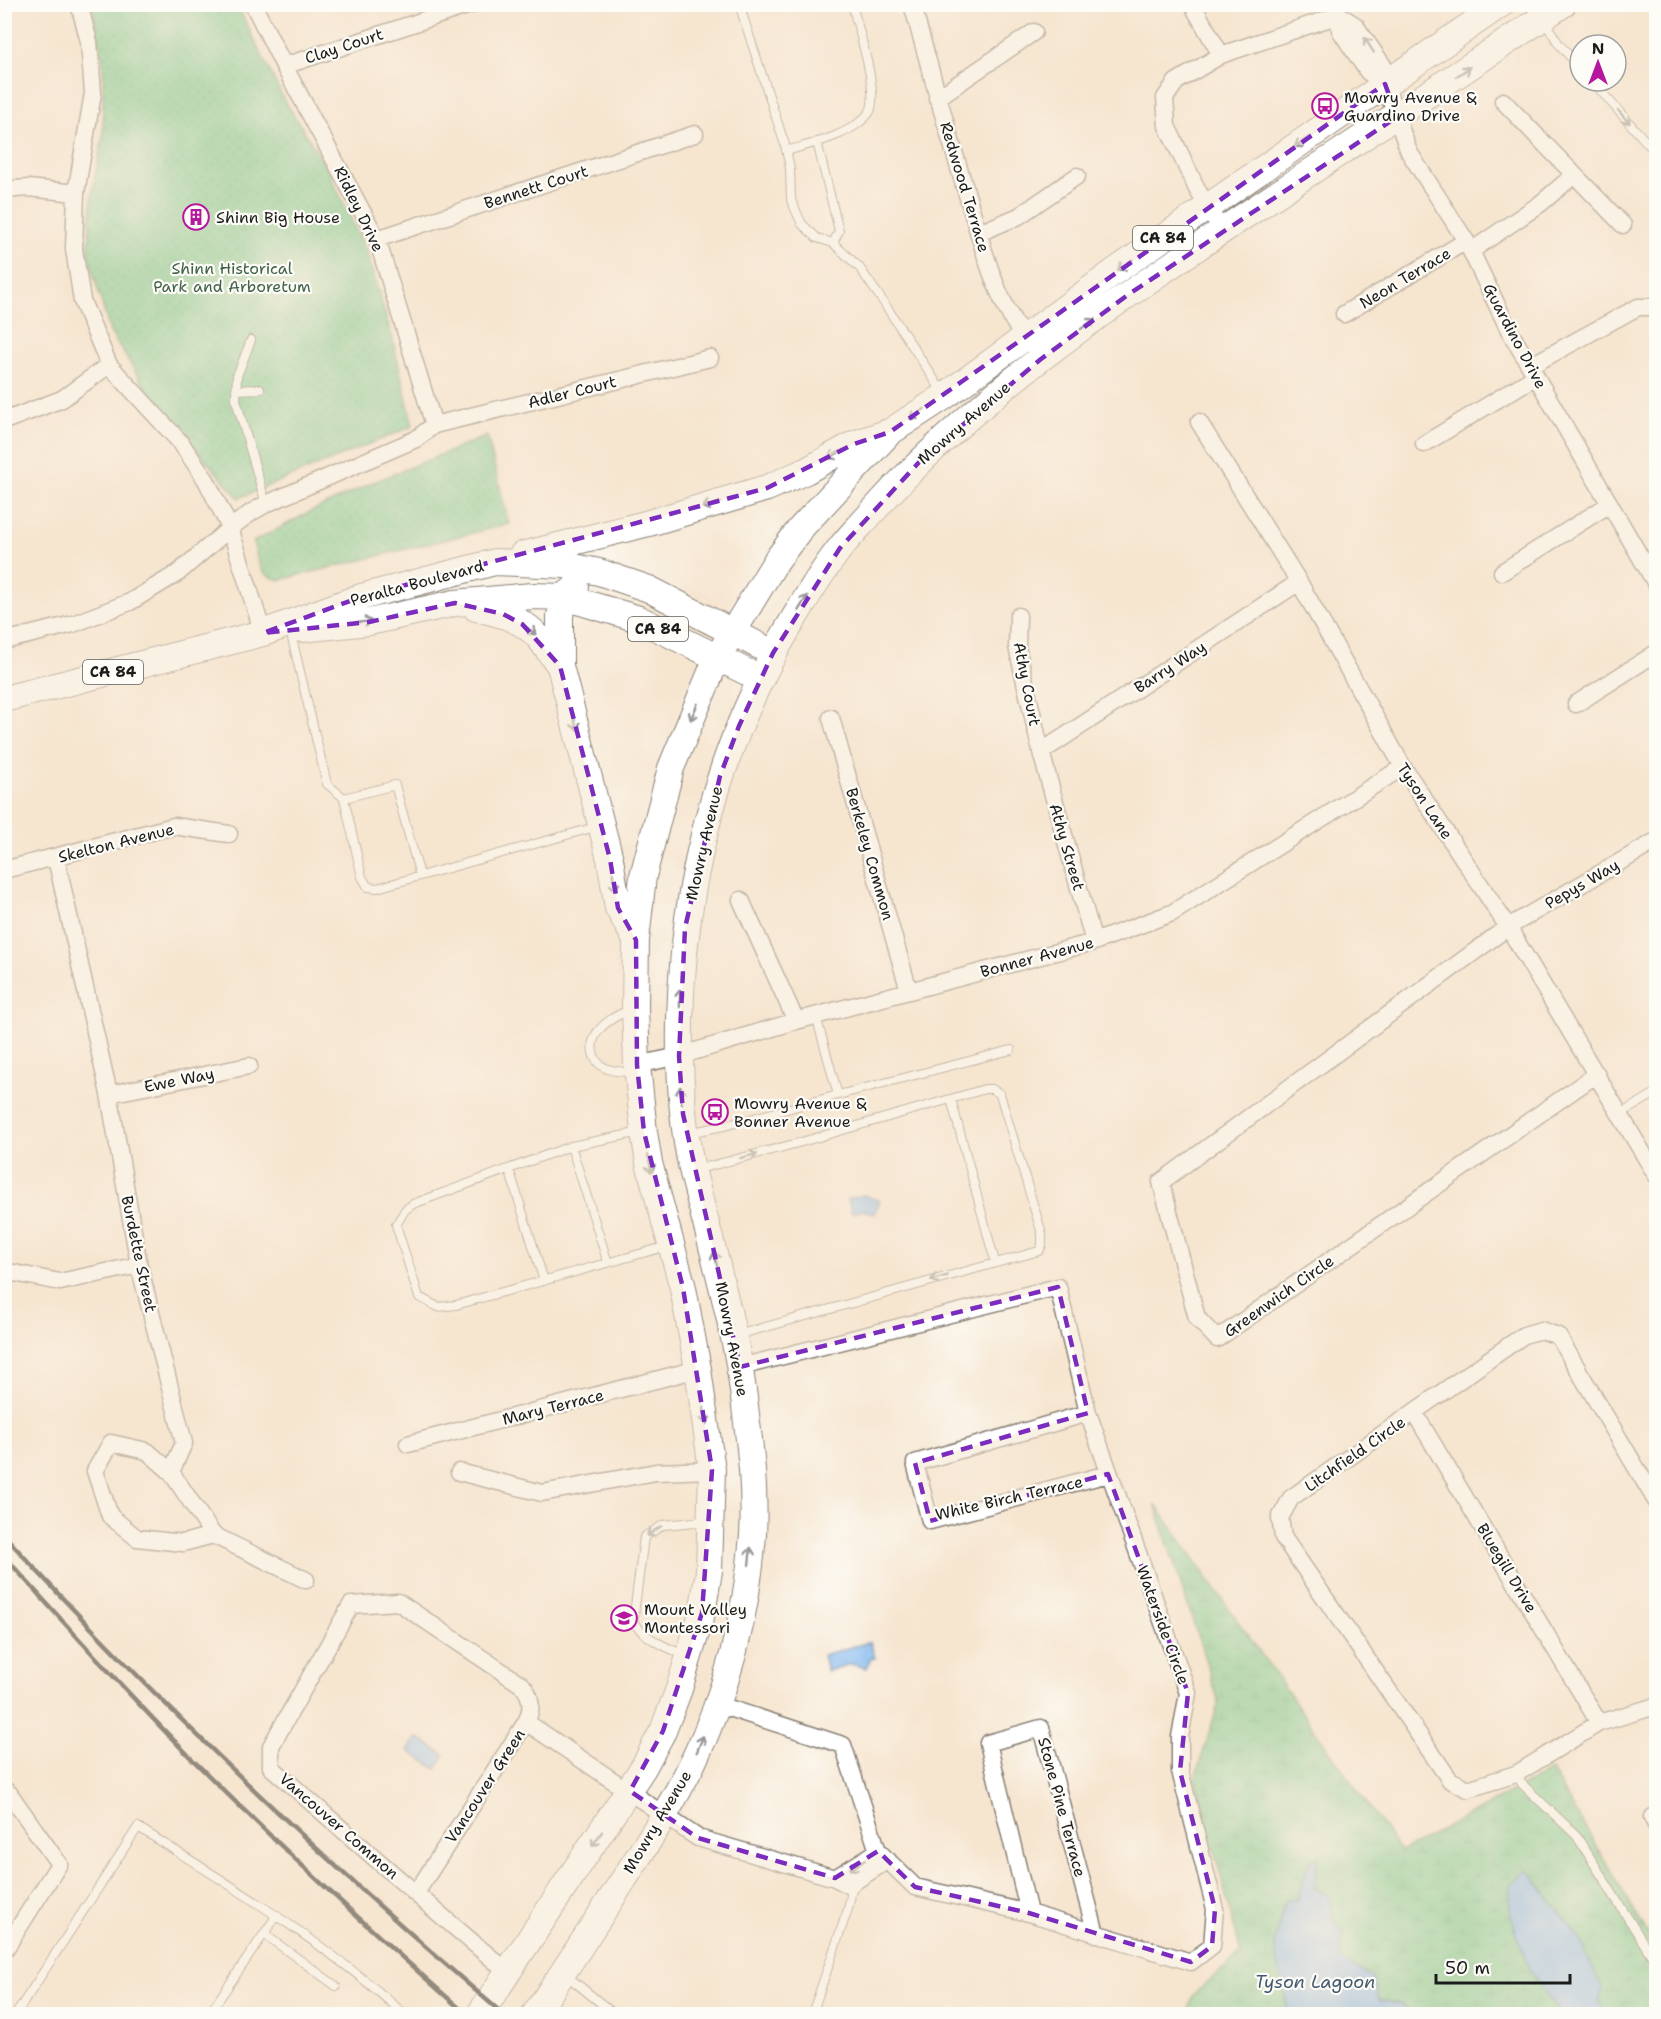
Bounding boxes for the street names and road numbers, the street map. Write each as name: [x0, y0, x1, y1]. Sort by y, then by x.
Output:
street label: Clay Court: [302, 23, 386, 69]
street label: Redwood Terrace: [935, 119, 995, 255]
street label: Bennett Court: [481, 160, 591, 214]
street label: Ridley Drive: [329, 163, 389, 255]
road number: CA 84: [1133, 226, 1193, 250]
street label: Neon Terrace: [1356, 243, 1454, 313]
street label: Guardino Drive: [1478, 280, 1552, 392]
street label: Adler Court: [526, 371, 618, 413]
street label: Mowry Avenue: [913, 377, 1015, 469]
street label: Peralta Boulevard: [348, 555, 486, 611]
road number: CA 84: [628, 617, 688, 641]
street label: Barry Way: [1130, 636, 1210, 698]
street label: Athy Court: [1009, 640, 1045, 728]
road number: CA 84: [83, 660, 143, 684]
street label: Tyson Lane: [1392, 759, 1458, 843]
street label: Mowry Avenue: [681, 784, 727, 902]
street label: Berkeley Common: [841, 785, 899, 923]
street label: Athy Street: [1045, 801, 1089, 893]
street label: Skelton Avenue: [56, 818, 176, 868]
street label: Pepys Way: [1541, 854, 1623, 914]
street label: Bonner Avenue: [978, 932, 1096, 982]
street label: Ewe Way: [142, 1063, 216, 1097]
street label: Burdette Street: [116, 1194, 162, 1314]
street label: Greenwich Circle: [1220, 1250, 1338, 1342]
street label: Mowry Avenue: [711, 1280, 753, 1398]
street label: Mary Terrace: [500, 1384, 606, 1430]
street label: Litchfield Circle: [1300, 1411, 1410, 1497]
street label: White Birch Terrace: [933, 1471, 1085, 1525]
street label: Bluegill Drive: [1472, 1519, 1542, 1617]
street label: Waterside Circle: [1132, 1563, 1194, 1687]
street label: Vancouver Green: [440, 1725, 530, 1847]
street label: Stone Pine Terrace: [1033, 1735, 1091, 1879]
street label: Mowry Avenue: [618, 1767, 696, 1877]
street label: Vancouver Common: [275, 1768, 403, 1884]

